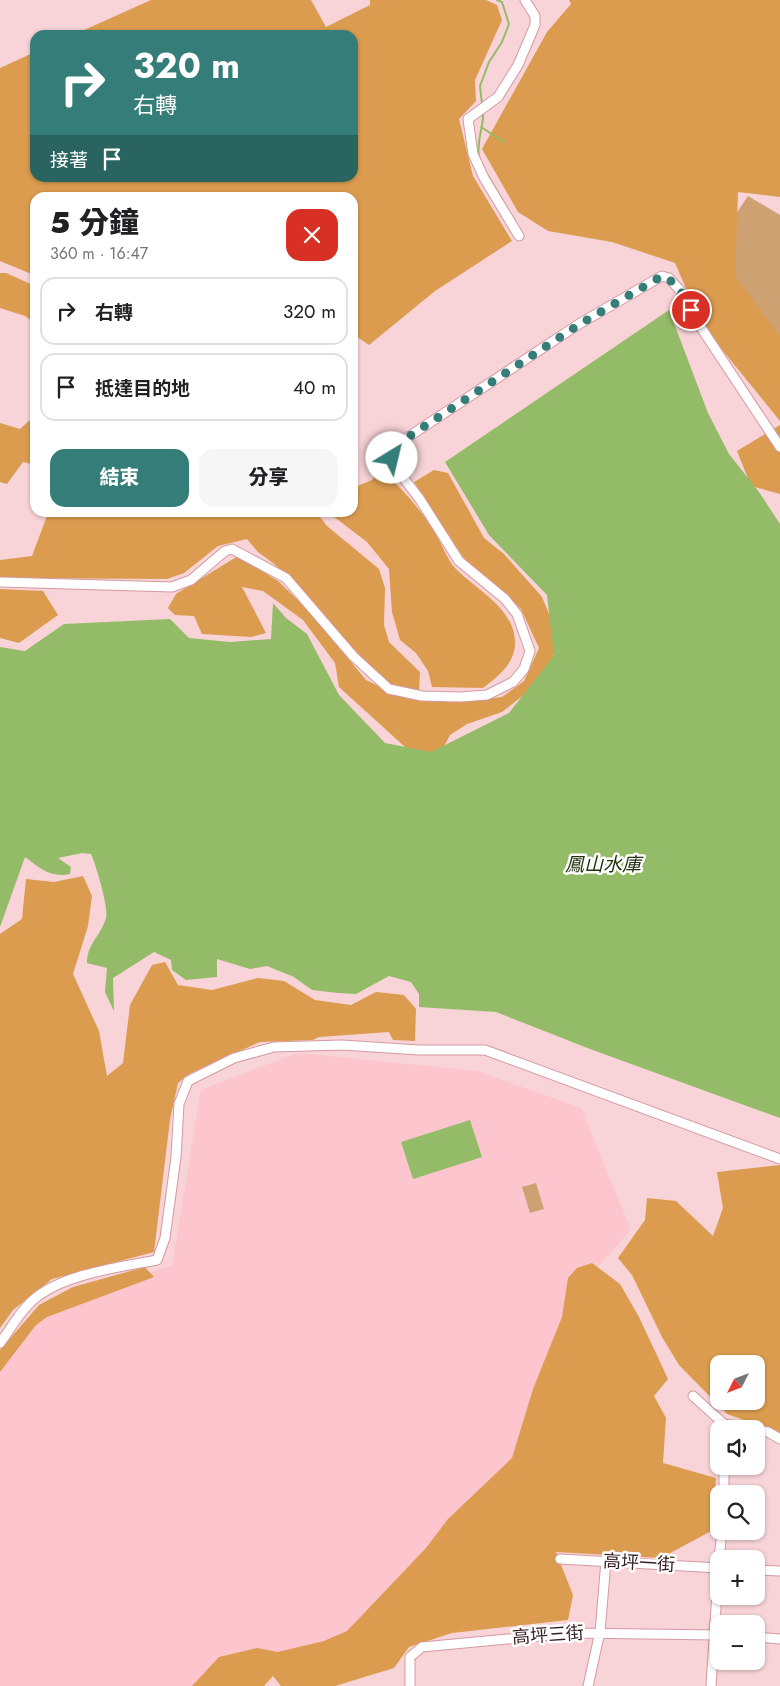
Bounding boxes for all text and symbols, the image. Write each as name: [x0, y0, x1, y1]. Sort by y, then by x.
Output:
text: 320 m: [133, 41, 240, 91]
icon: right: [50, 50, 115, 115]
text: 右轉: [133, 89, 177, 121]
icon: arrive: [98, 145, 126, 173]
text: 接著: [50, 147, 88, 174]
text: 5 分鐘: [50, 201, 139, 244]
button: close: [286, 209, 338, 261]
text: 360 m · 16:47: [50, 242, 148, 265]
pin: [670, 289, 712, 331]
icon: arrive: [677, 296, 705, 324]
icon: right: [52, 297, 80, 325]
text: 320 m: [283, 298, 336, 325]
text: 右轉: [95, 299, 133, 326]
icon: arrive: [52, 373, 80, 401]
text: 40 m: [293, 374, 336, 401]
text: 抵達目的地: [95, 375, 190, 402]
position arrow: [365, 431, 417, 483]
button: 結束: [50, 449, 189, 507]
button: 分享: [199, 449, 338, 507]
water label: 鳳山水庫: [565, 851, 644, 878]
north arrow: [710, 1355, 765, 1410]
map controls: [710, 1355, 765, 1670]
button: sound: [710, 1420, 765, 1475]
button: search: [710, 1485, 765, 1540]
street label: 高坪一街: [602, 1548, 676, 1578]
button: +: [710, 1550, 765, 1605]
button: −: [710, 1615, 765, 1670]
street label: 高坪三街: [511, 1620, 585, 1650]

